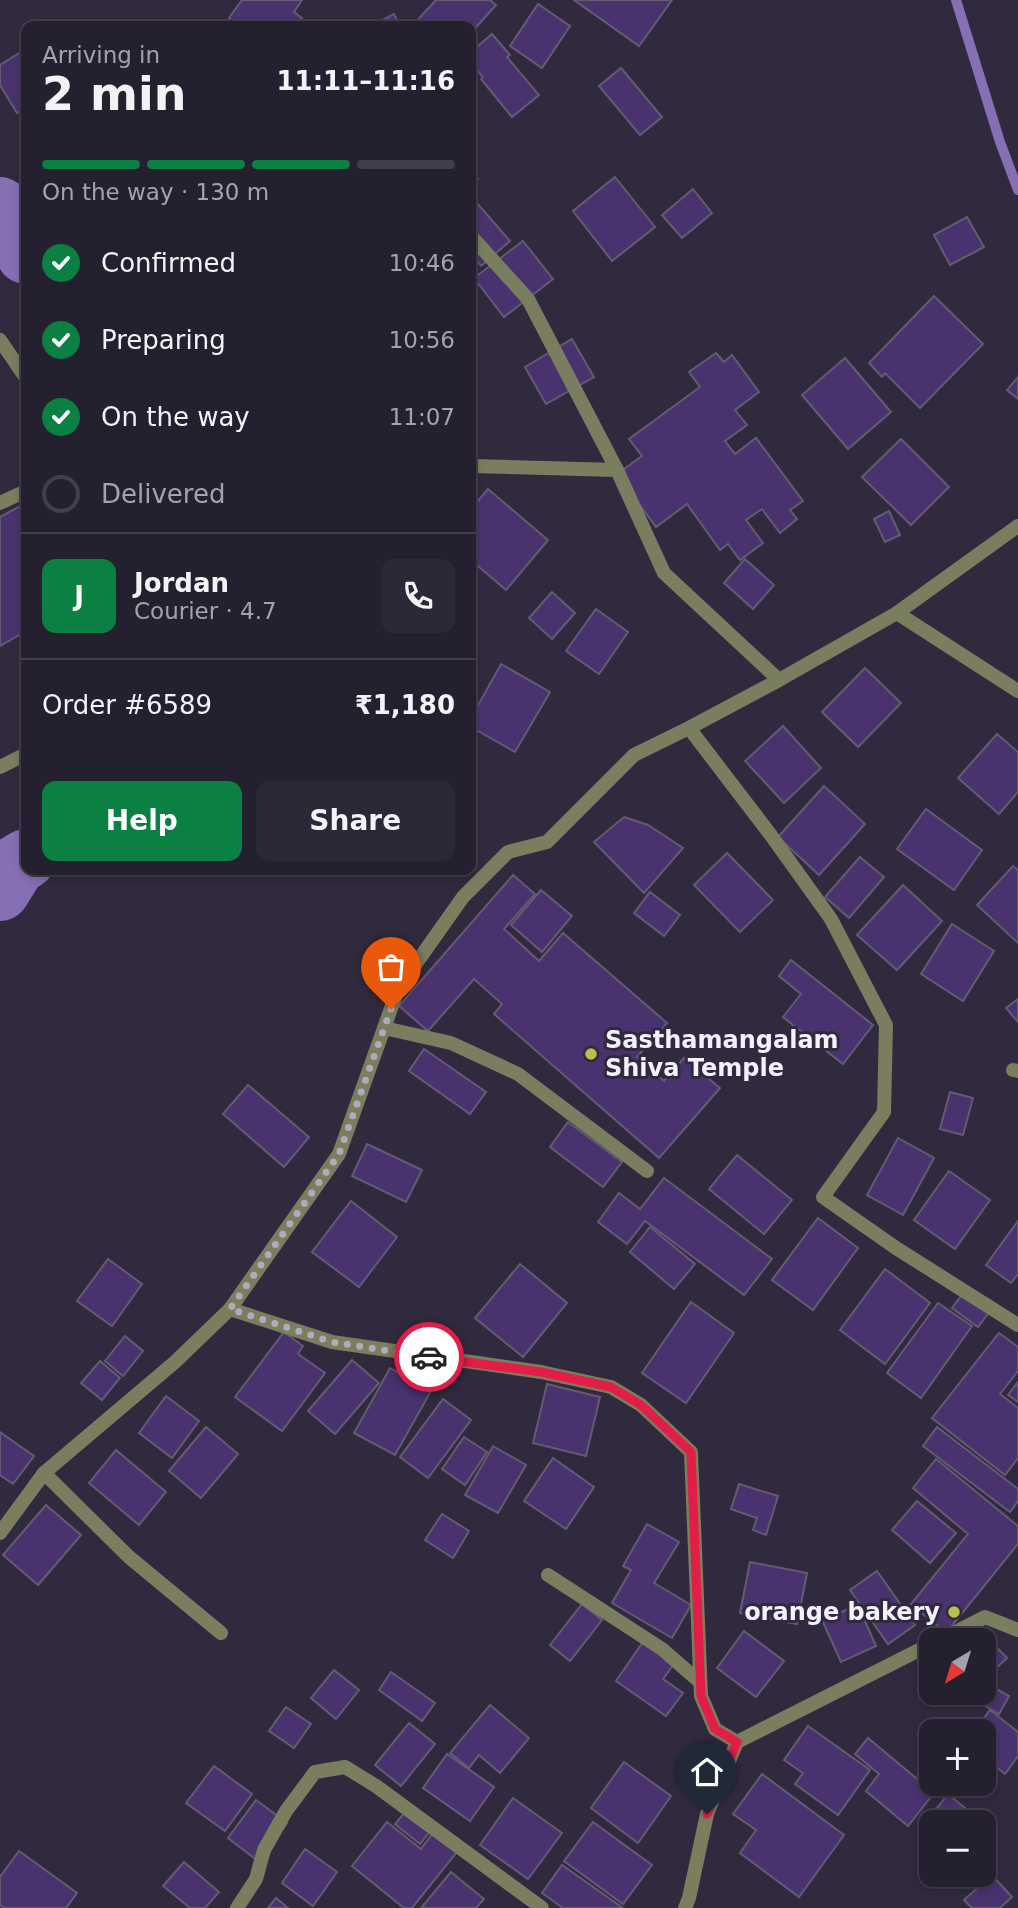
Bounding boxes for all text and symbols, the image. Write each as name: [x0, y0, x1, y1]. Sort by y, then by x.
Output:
text: Arriving in: [42, 42, 160, 68]
text: 11:11–11:16: [276, 66, 455, 96]
text: 2 min: [42, 67, 186, 121]
text: On the way · 130 m: [42, 179, 269, 205]
icon: check: [42, 244, 80, 282]
text: Confirmed: [101, 248, 236, 278]
text: 10:46: [389, 250, 455, 276]
icon: check: [42, 321, 80, 359]
text: Preparing: [101, 325, 226, 355]
text: 10:56: [389, 327, 455, 353]
icon: check: [42, 398, 80, 436]
text: On the way: [101, 402, 250, 432]
text: 11:07: [389, 404, 455, 430]
text: Delivered: [101, 479, 225, 509]
button: phone: [381, 559, 455, 633]
text: Jordan: [134, 568, 229, 598]
text: J: [74, 581, 84, 611]
text: Courier · 4.7: [134, 598, 277, 624]
text: Order #6589: [42, 690, 212, 720]
text: ₹1,180: [355, 690, 455, 720]
button: Help: [42, 781, 242, 861]
button: Share: [256, 781, 455, 861]
pin: [361, 937, 421, 1009]
icon: bag: [372, 948, 410, 986]
place label: Sasthamangalam Shiva Temple: [605, 1026, 839, 1082]
marker: Sasthamangalam Shiva Temple: [583, 1046, 599, 1062]
courier: [394, 1322, 464, 1392]
icon: car: [410, 1338, 448, 1376]
place label: orange bakery: [744, 1598, 940, 1626]
marker: orange bakery: [946, 1604, 962, 1620]
north arrow: [919, 1628, 996, 1704]
map controls: [919, 1628, 996, 1887]
button: +: [919, 1719, 996, 1796]
pin: [677, 1742, 737, 1814]
icon: home: [688, 1753, 726, 1791]
button: −: [919, 1810, 996, 1887]

